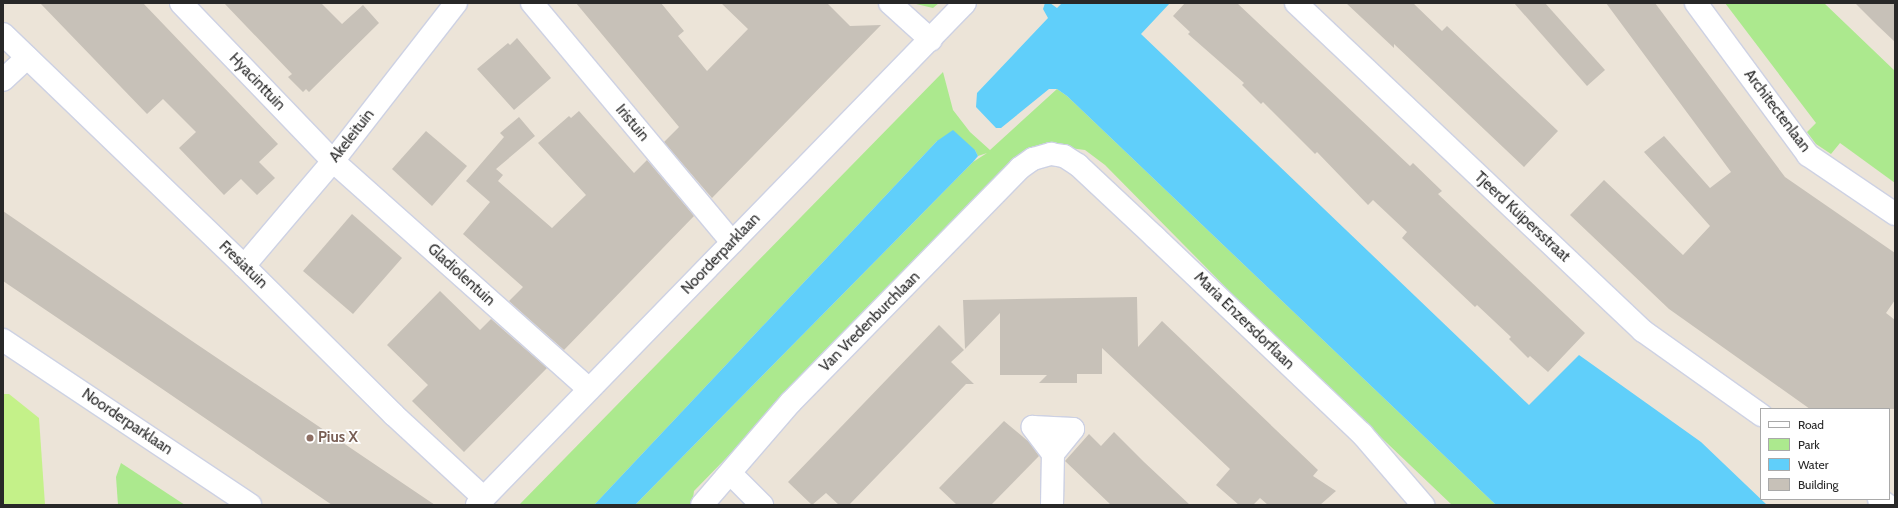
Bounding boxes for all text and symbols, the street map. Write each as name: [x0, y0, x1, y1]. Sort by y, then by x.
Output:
street label: Hyacinttuin: [225, 50, 289, 114]
street label: Architectenlaan: [1740, 66, 1814, 156]
street label: Iristuin: [612, 101, 652, 145]
street label: Akeleituin: [326, 106, 378, 166]
street label: Tjeerd Kuipersstraat: [1471, 168, 1573, 266]
street label: Noorderparklaan: [678, 210, 764, 298]
street label: Fresiatuin: [215, 238, 271, 292]
street label: Gladiolentuin: [424, 240, 498, 310]
street label: Van Vredenburchlaan: [816, 268, 924, 376]
street label: Maria Enzersdorflaan: [1190, 269, 1298, 373]
street label: Noorderparklaan: [78, 385, 176, 459]
legend: [1760, 408, 1890, 500]
text: Road: [1798, 417, 1824, 432]
place label: Pius X: [318, 429, 358, 447]
marker: Pius X: [305, 433, 315, 443]
text: Park: [1798, 437, 1820, 452]
text: Water: [1798, 457, 1828, 472]
text: Building: [1798, 477, 1839, 492]

